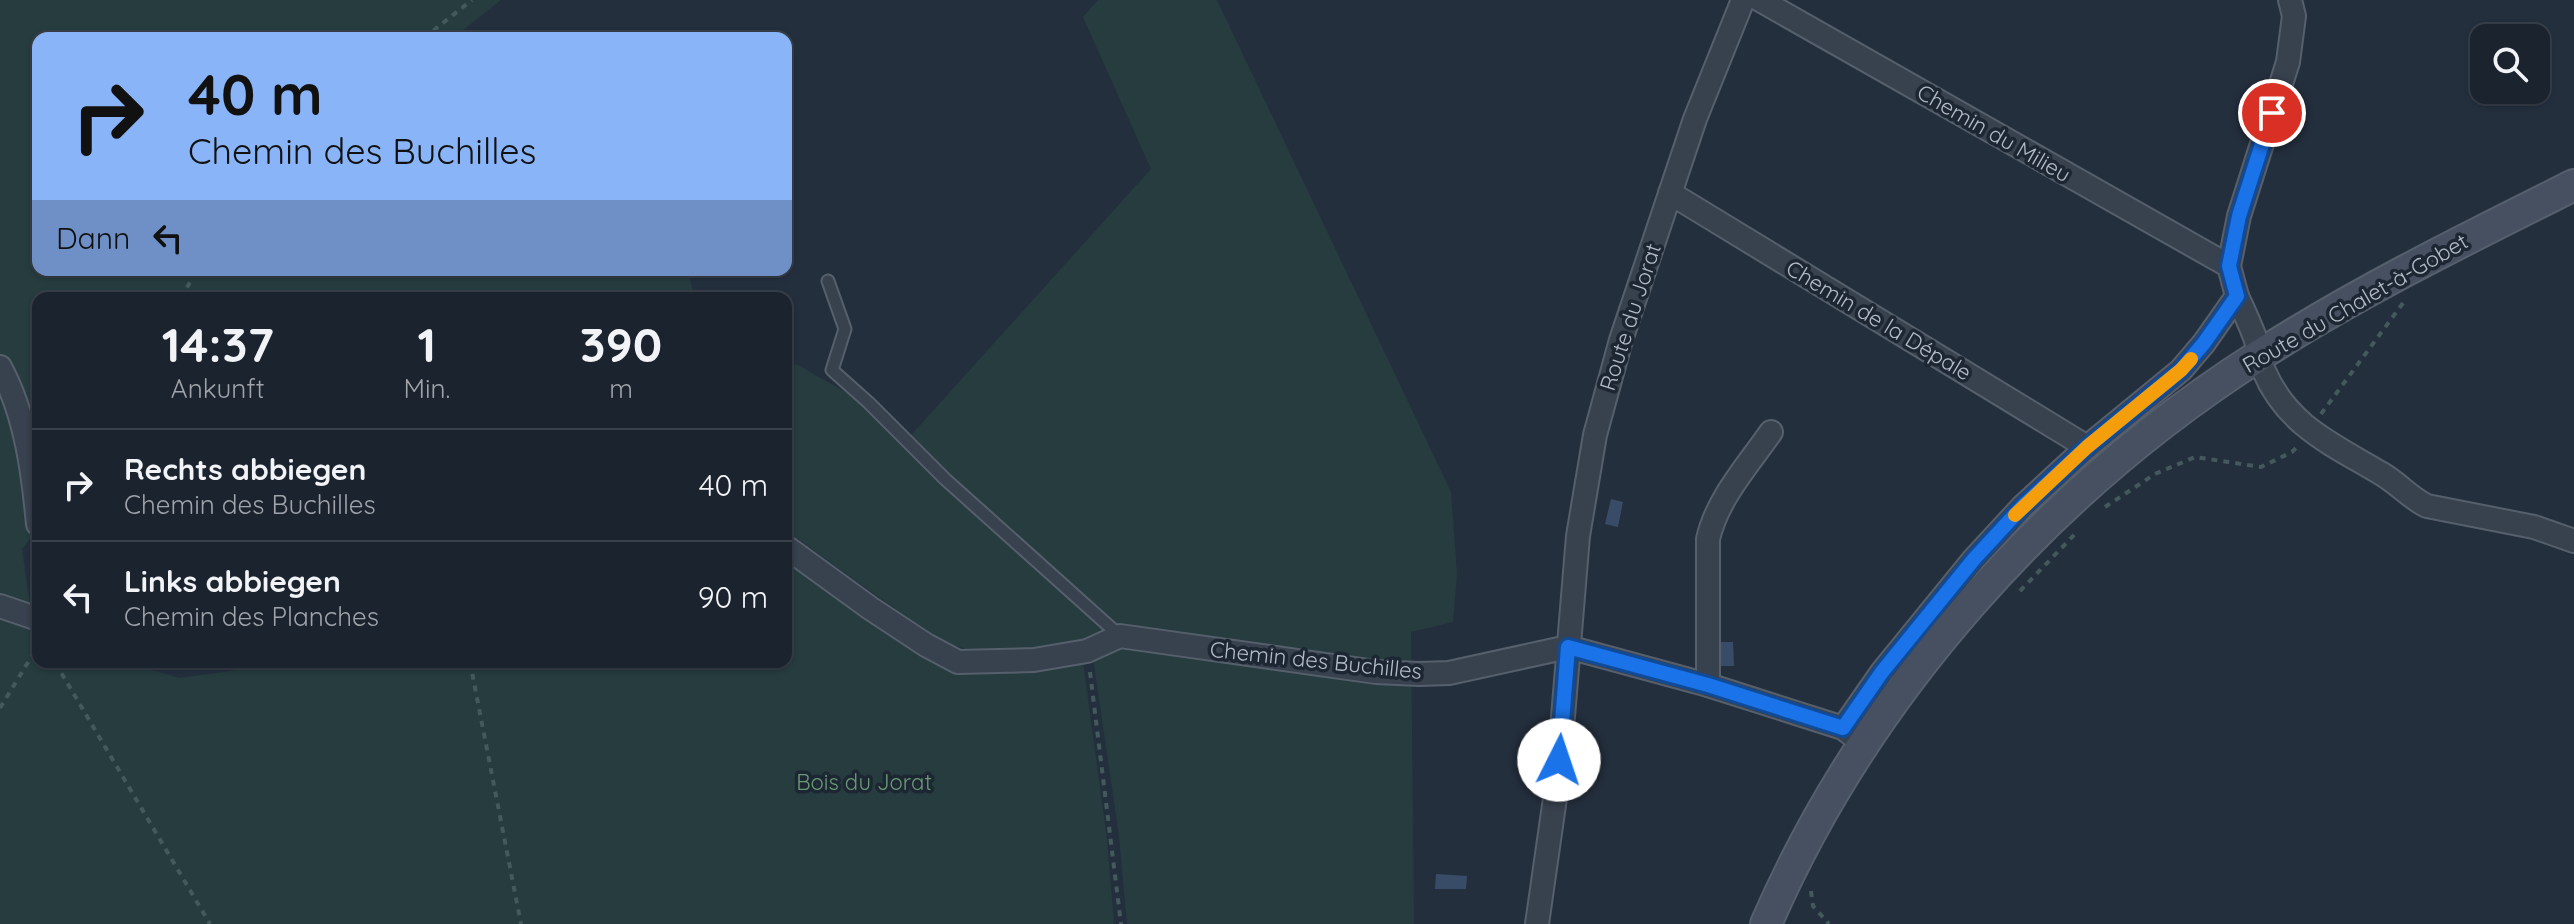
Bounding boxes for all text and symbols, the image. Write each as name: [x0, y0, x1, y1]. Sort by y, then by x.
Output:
map controls: [2470, 24, 2550, 104]
button: search: [2470, 24, 2550, 104]
text: 40 m: [188, 59, 323, 129]
icon: right: [56, 64, 160, 168]
street label: Chemin du Milieu: [1912, 78, 2076, 188]
pin: [2238, 79, 2306, 147]
icon: arrive: [2250, 91, 2294, 135]
text: Chemin des Buchilles: [188, 128, 536, 173]
icon: left: [146, 216, 190, 260]
text: Dann: [56, 219, 130, 257]
street label: Route du Chalet-à-Gobet: [2237, 227, 2473, 379]
street label: Route du Jorat: [1593, 240, 1667, 394]
street label: Chemin de la Dépale: [1781, 254, 1977, 386]
text: 14:37: [162, 314, 274, 374]
text: 1: [417, 314, 436, 374]
text: 390: [580, 314, 662, 374]
text: Ankunft: [171, 372, 265, 405]
text: Min.: [403, 372, 450, 405]
text: m: [609, 372, 633, 405]
text: Rechts abbiegen: [124, 450, 366, 488]
icon: right: [56, 463, 100, 507]
text: 40 m: [699, 466, 768, 504]
text: Chemin des Buchilles: [124, 488, 376, 521]
text: Links abbiegen: [124, 562, 341, 600]
icon: left: [56, 575, 100, 619]
text: 90 m: [698, 578, 768, 616]
text: Chemin des Planches: [124, 600, 379, 633]
street label: Chemin des Buchilles: [1209, 635, 1423, 685]
position arrow: [1517, 718, 1601, 802]
park label: Bois du Jorat: [796, 768, 932, 796]

